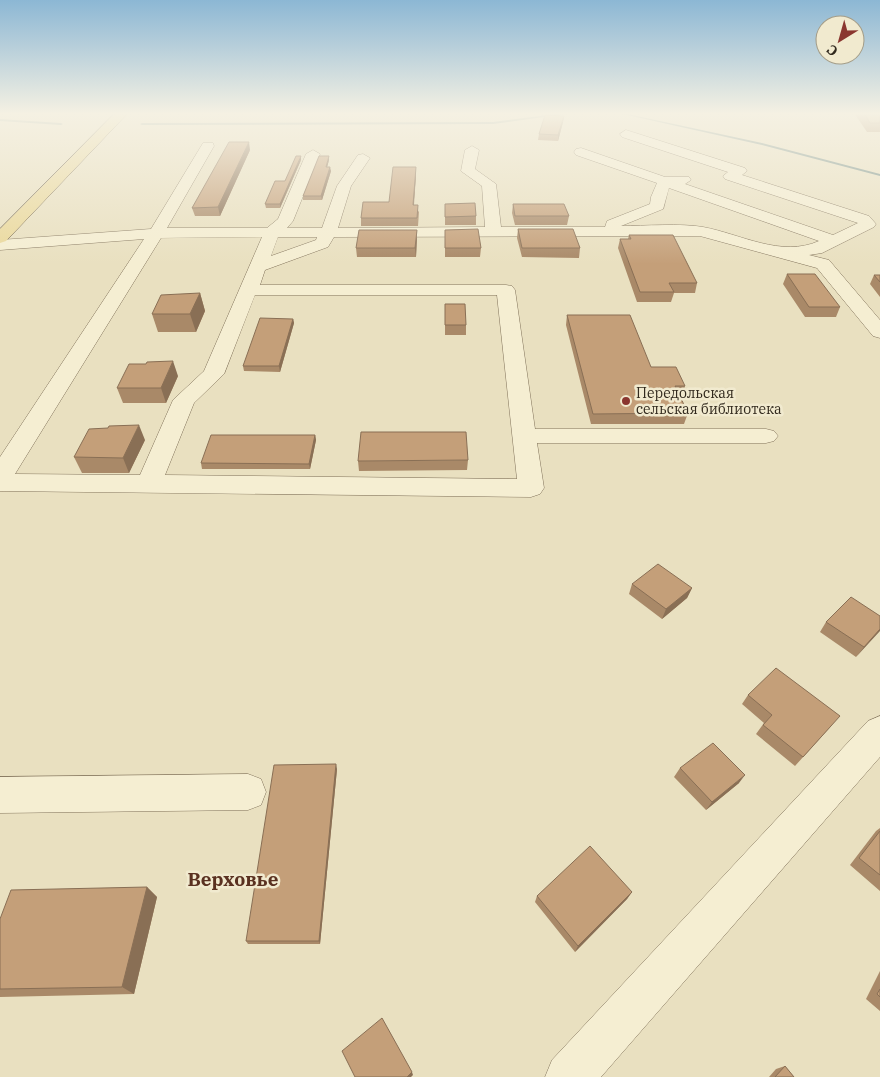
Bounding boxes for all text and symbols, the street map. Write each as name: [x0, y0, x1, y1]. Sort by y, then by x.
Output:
north arrow: [815, 15, 865, 65]
text: С: [823, 40, 841, 60]
place label: Передольская сельская библиотека: [636, 384, 782, 418]
marker: Передольская сельская библиотека: [620, 395, 632, 407]
district label: Верховье: [187, 867, 279, 891]

